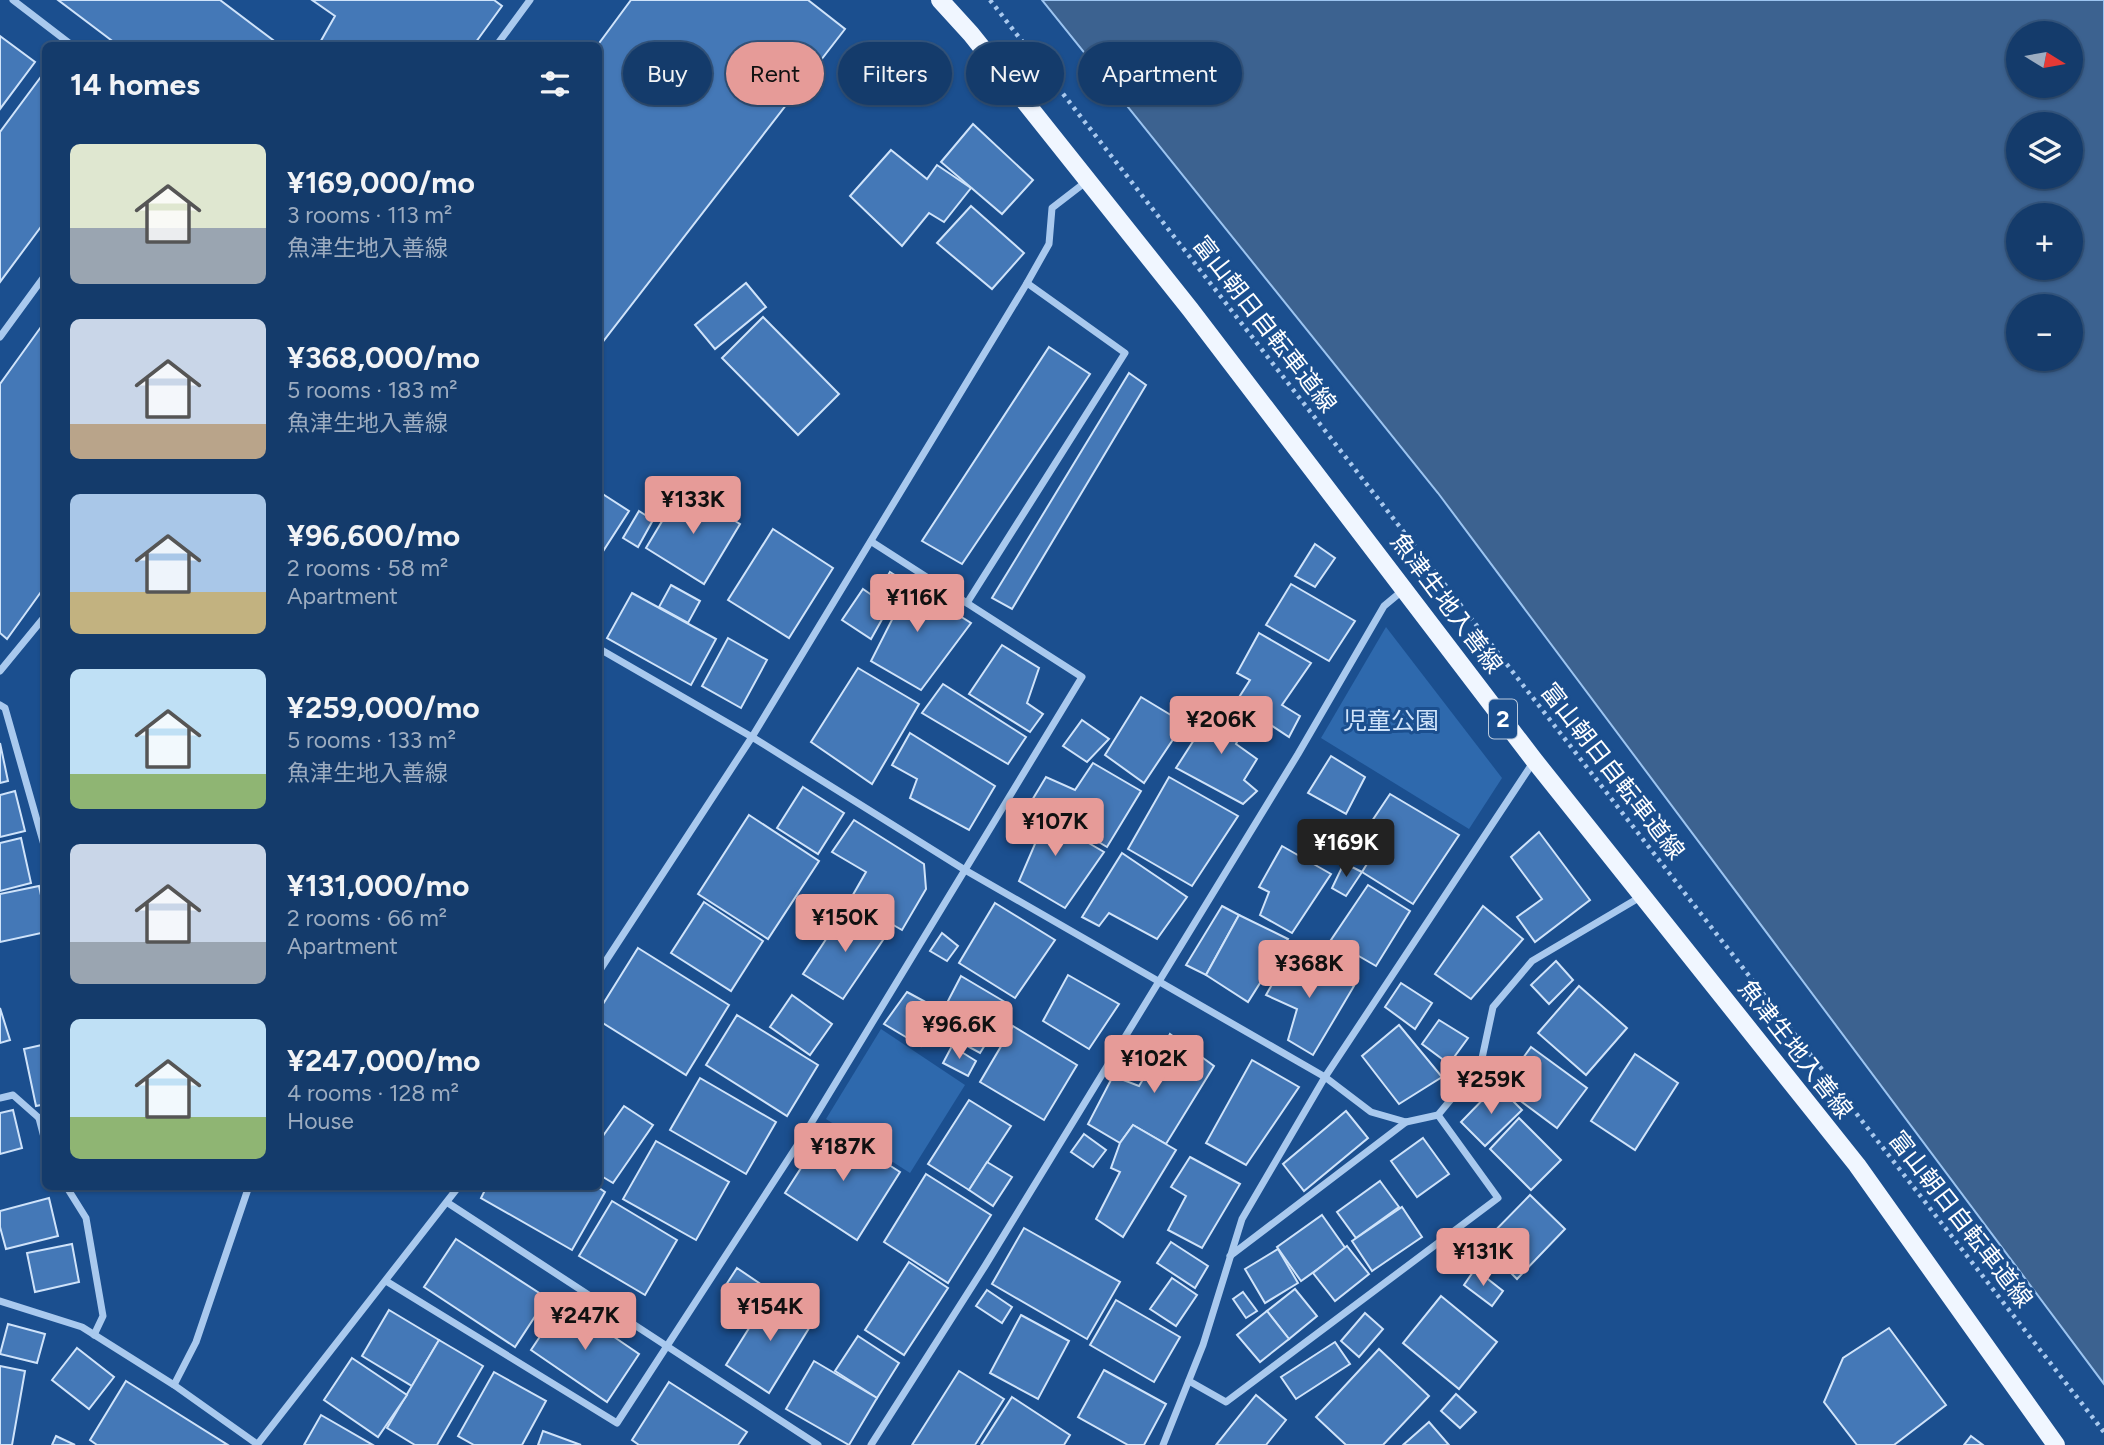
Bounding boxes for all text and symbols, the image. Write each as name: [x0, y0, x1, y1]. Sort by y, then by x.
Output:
north arrow: [2006, 21, 2082, 98]
map controls: [2006, 21, 2083, 371]
chip: Buy: [623, 42, 712, 105]
chip: Rent: [726, 42, 824, 105]
chip: Filters: [838, 42, 952, 105]
chip: New: [966, 42, 1064, 105]
chip: Apartment: [1078, 42, 1242, 105]
icon: filters: [536, 65, 574, 103]
text: 14 homes: [70, 66, 200, 103]
button: layers: [2006, 112, 2083, 189]
text: ¥169,000/mo: [287, 164, 475, 201]
icon: home: [126, 172, 210, 256]
text: 3 rooms · 113 m²: [287, 201, 452, 229]
button: +: [2006, 203, 2083, 280]
street label: 富山朝日自転車道線: [1187, 230, 1343, 418]
text: 魚津生地入善線: [287, 234, 448, 262]
button: −: [2006, 294, 2083, 371]
text: ¥368,000/mo: [287, 339, 480, 376]
icon: home: [126, 347, 210, 431]
text: 5 rooms · 183 m²: [287, 376, 458, 404]
text: 魚津生地入善線: [287, 409, 448, 437]
pin: ¥133K: [644, 476, 742, 536]
text: ¥133K: [661, 485, 725, 513]
text: ¥96,600/mo: [287, 517, 460, 554]
icon: home: [126, 522, 210, 606]
street label: 魚津生地入善線: [1385, 527, 1509, 679]
text: 2 rooms · 58 m²: [287, 554, 448, 582]
pin: ¥116K: [868, 574, 966, 634]
text: Apartment: [287, 582, 398, 610]
text: ¥116K: [886, 583, 948, 611]
street label: 富山朝日自転車道線: [1535, 677, 1691, 865]
text: ¥259,000/mo: [287, 689, 480, 726]
pin: ¥206K: [1172, 696, 1270, 756]
icon: home: [126, 697, 210, 781]
road number: 2: [1489, 699, 1517, 738]
text: ¥206K: [1186, 705, 1256, 733]
park label: 児童公園: [1343, 706, 1439, 735]
text: 5 rooms · 133 m²: [287, 726, 456, 754]
text: 魚津生地入善線: [287, 759, 448, 787]
pin: ¥107K: [1006, 798, 1104, 858]
text: ¥107K: [1022, 807, 1088, 835]
pin: ¥169K: [1297, 820, 1395, 879]
text: ¥169K: [1313, 828, 1379, 856]
text: ¥131,000/mo: [287, 867, 469, 904]
icon: home: [126, 872, 210, 956]
pin: ¥150K: [796, 894, 894, 954]
text: ¥150K: [812, 903, 879, 931]
text: 2 rooms · 66 m²: [287, 904, 447, 932]
text: Apartment: [287, 932, 398, 960]
pin: ¥368K: [1260, 940, 1358, 1000]
text: ¥368K: [1274, 949, 1344, 977]
street label: 魚津生地入善線: [1733, 974, 1859, 1124]
pin: ¥96.6K: [902, 1002, 1016, 1061]
text: ¥96.6K: [922, 1010, 996, 1038]
pin: ¥102K: [1105, 1036, 1203, 1095]
text: ¥247,000/mo: [287, 1042, 481, 1079]
text: ¥102K: [1121, 1044, 1187, 1072]
icon: home: [126, 1047, 210, 1131]
pin: ¥259K: [1442, 1056, 1540, 1116]
text: ¥259K: [1456, 1065, 1526, 1093]
text: 4 rooms · 128 m²: [287, 1079, 459, 1107]
text: House: [287, 1107, 354, 1135]
pin: ¥187K: [794, 1124, 892, 1183]
street label: 富山朝日自転車道線: [1883, 1125, 2039, 1313]
text: ¥187K: [810, 1132, 876, 1160]
pin: ¥131K: [1434, 1228, 1532, 1288]
text: ¥131K: [1452, 1237, 1514, 1265]
pin: ¥154K: [721, 1284, 819, 1343]
pin: ¥247K: [536, 1292, 634, 1352]
text: ¥154K: [737, 1292, 803, 1320]
text: ¥247K: [550, 1301, 620, 1329]

